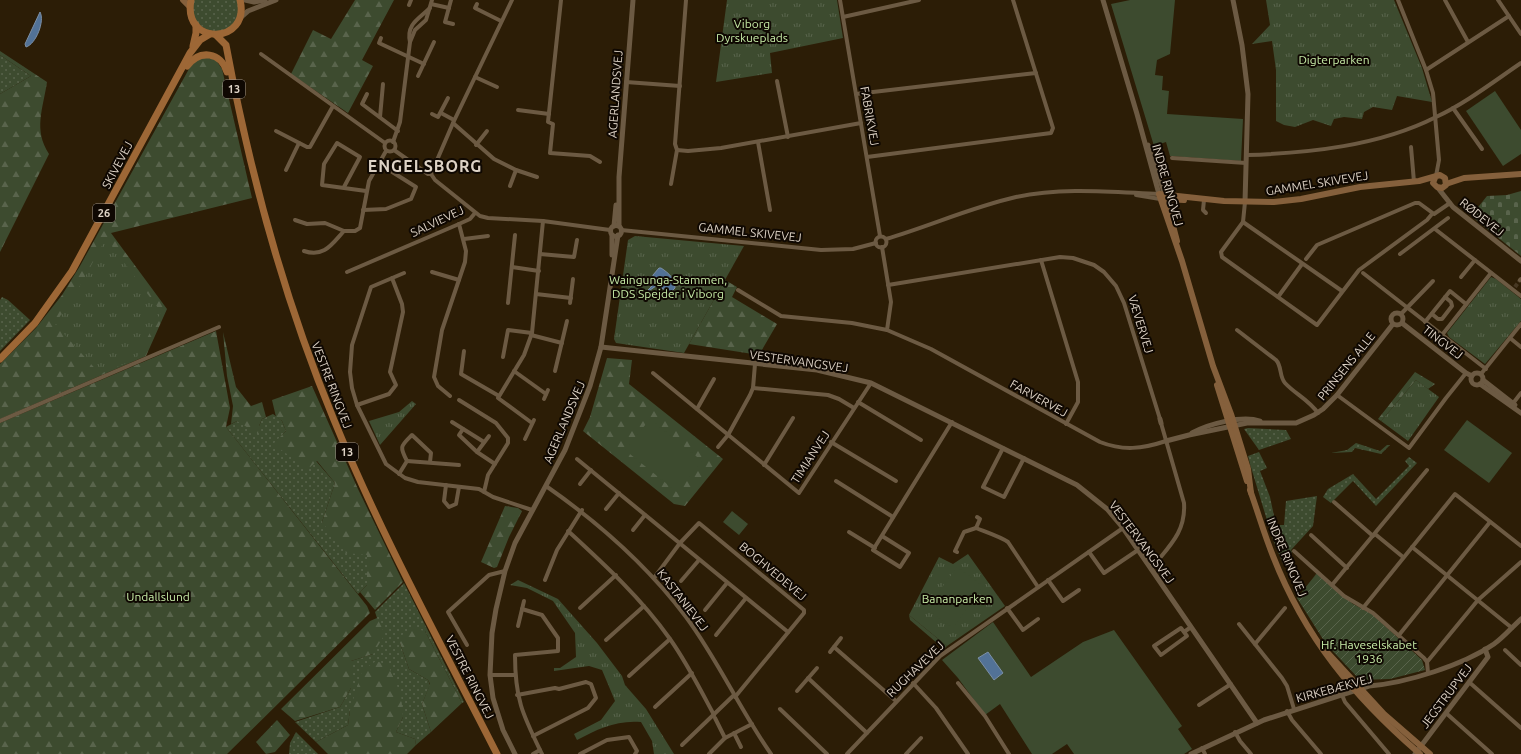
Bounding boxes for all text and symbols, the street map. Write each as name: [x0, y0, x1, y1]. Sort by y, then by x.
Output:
park label: Viborg Dyrskueplads: [716, 17, 788, 44]
street label: AGERLANDSVEJ: [605, 50, 625, 138]
park label: Digterparken: [1298, 53, 1370, 66]
road number: 13: [223, 80, 245, 98]
street label: FABRIKVEJ: [858, 85, 882, 147]
street label: SKIVEVEJ: [99, 139, 135, 191]
street label: INDRE RINGVEJ: [1150, 143, 1186, 227]
district label: ENGELSBORG: [368, 157, 482, 175]
street label: GAMMEL SKIVEVEJ: [1265, 168, 1369, 198]
street label: RØDEVEJ: [1458, 195, 1506, 239]
street label: SALVIEVEJ: [408, 203, 466, 239]
road number: 26: [93, 204, 115, 222]
street label: GAMMEL SKIVEVEJ: [698, 220, 802, 244]
park label: Waingunga-Stammen, DDS Spejder i Viborg: [609, 273, 727, 300]
street label: VÆVERVEJ: [1126, 293, 1156, 355]
street label: TINGVEJ: [1421, 322, 1465, 362]
street label: PRINSENS ALLE: [1315, 329, 1378, 403]
street label: VESTRE RINGVEJ: [309, 340, 355, 430]
street label: VESTERVANGSVEJ: [749, 348, 849, 374]
street label: FARVERVEJ: [1008, 377, 1070, 419]
street label: AGERLANDSVEJ: [541, 379, 587, 465]
street label: TIMIANVEJ: [788, 428, 832, 486]
road number: 13: [336, 443, 358, 461]
street label: VESTERVANGSVEJ: [1107, 498, 1177, 586]
street label: INDRE RINGVEJ: [1264, 516, 1310, 598]
street label: BOGHVEDEVEJ: [737, 539, 809, 603]
street label: KASTANIEVEJ: [655, 567, 711, 633]
park label: Undallslund: [126, 590, 190, 603]
park label: Bananparken: [922, 592, 992, 605]
street label: VESTRE RINGVEJ: [443, 633, 497, 721]
park label: Hf. Haveselskabet 1936: [1321, 638, 1417, 665]
street label: RUGHAVEVEJ: [884, 639, 946, 699]
street label: JEGSTRUPVEJ: [1418, 661, 1474, 731]
street label: KIRKEBÆKVEJ: [1294, 672, 1374, 704]

